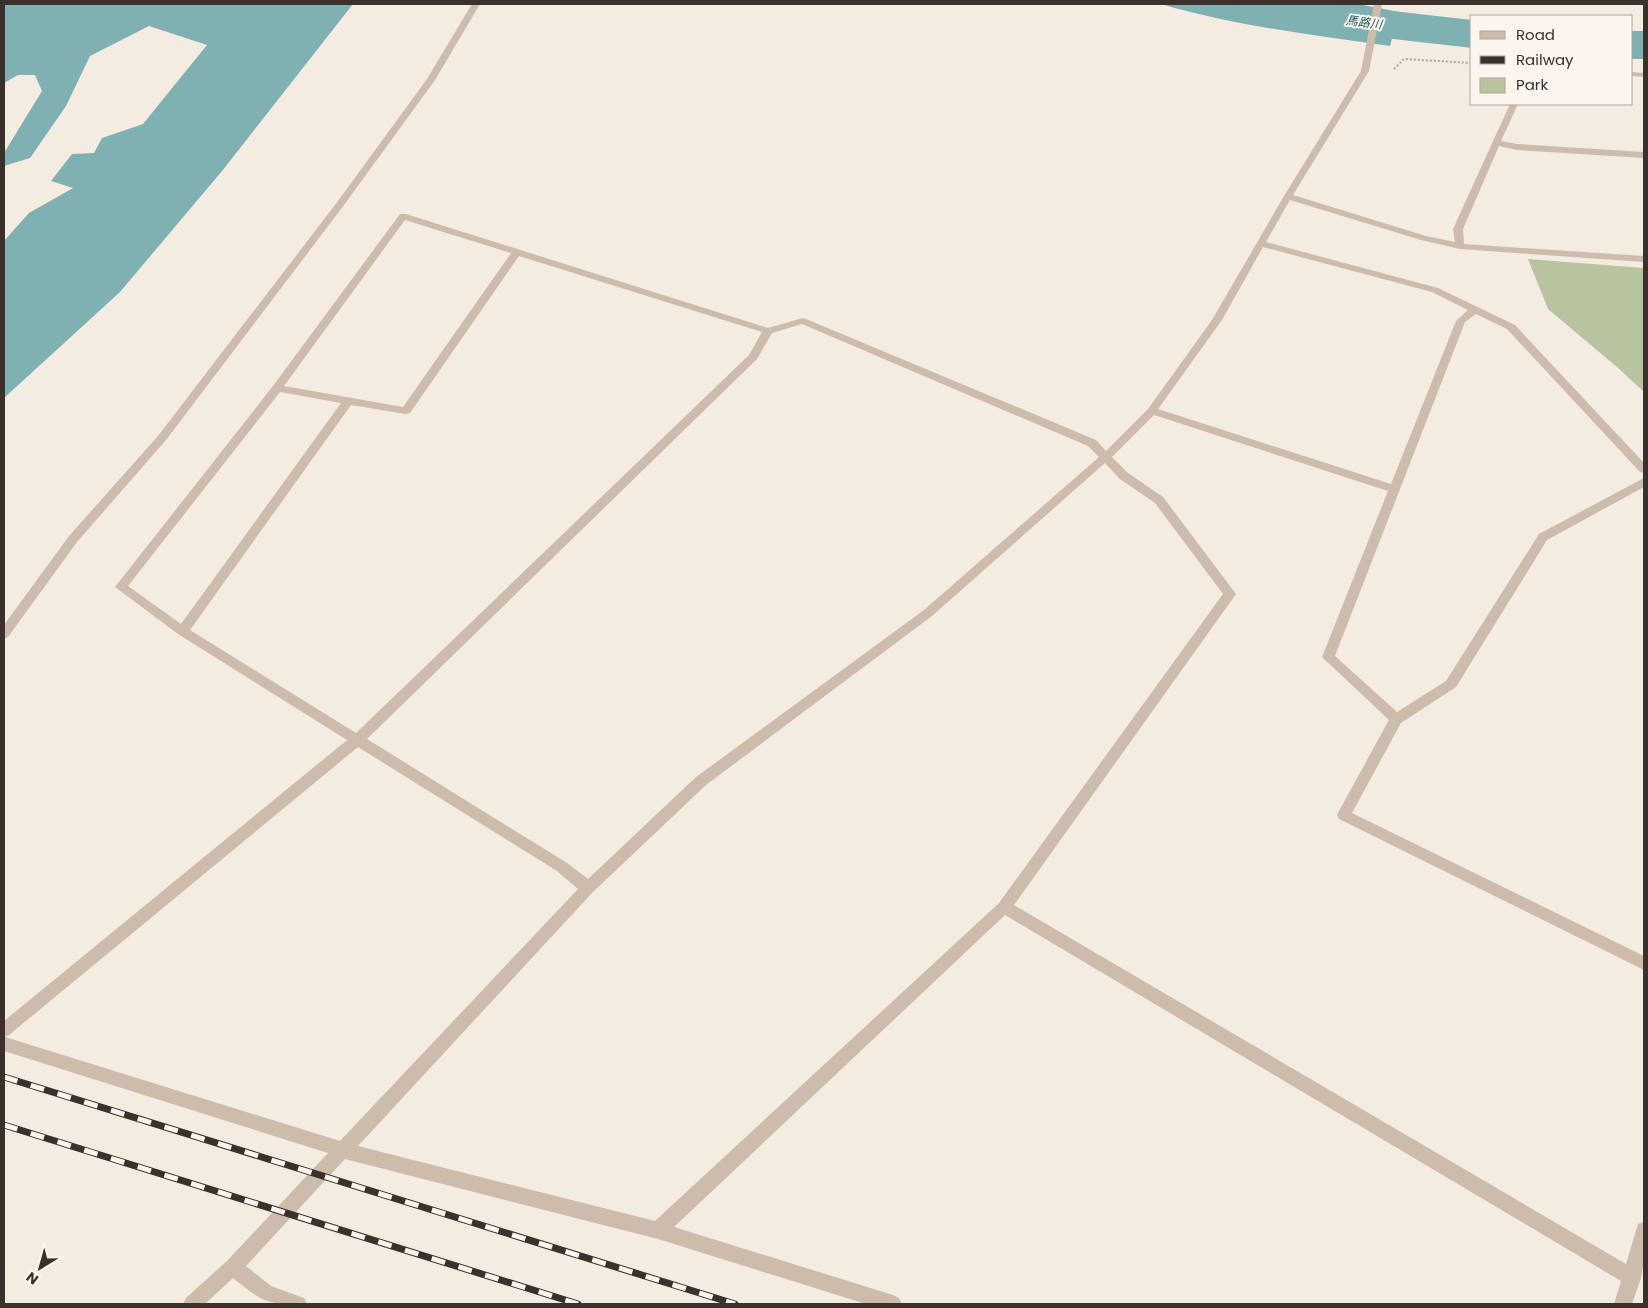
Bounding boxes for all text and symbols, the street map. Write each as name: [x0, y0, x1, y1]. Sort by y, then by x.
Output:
water label: 馬路川: [1345, 11, 1385, 33]
legend: [1470, 15, 1633, 105]
text: Road: [1516, 24, 1555, 45]
text: Railway: [1516, 49, 1574, 70]
text: Park: [1516, 74, 1548, 95]
north arrow: [15, 1243, 65, 1293]
text: N: [22, 1267, 42, 1290]

